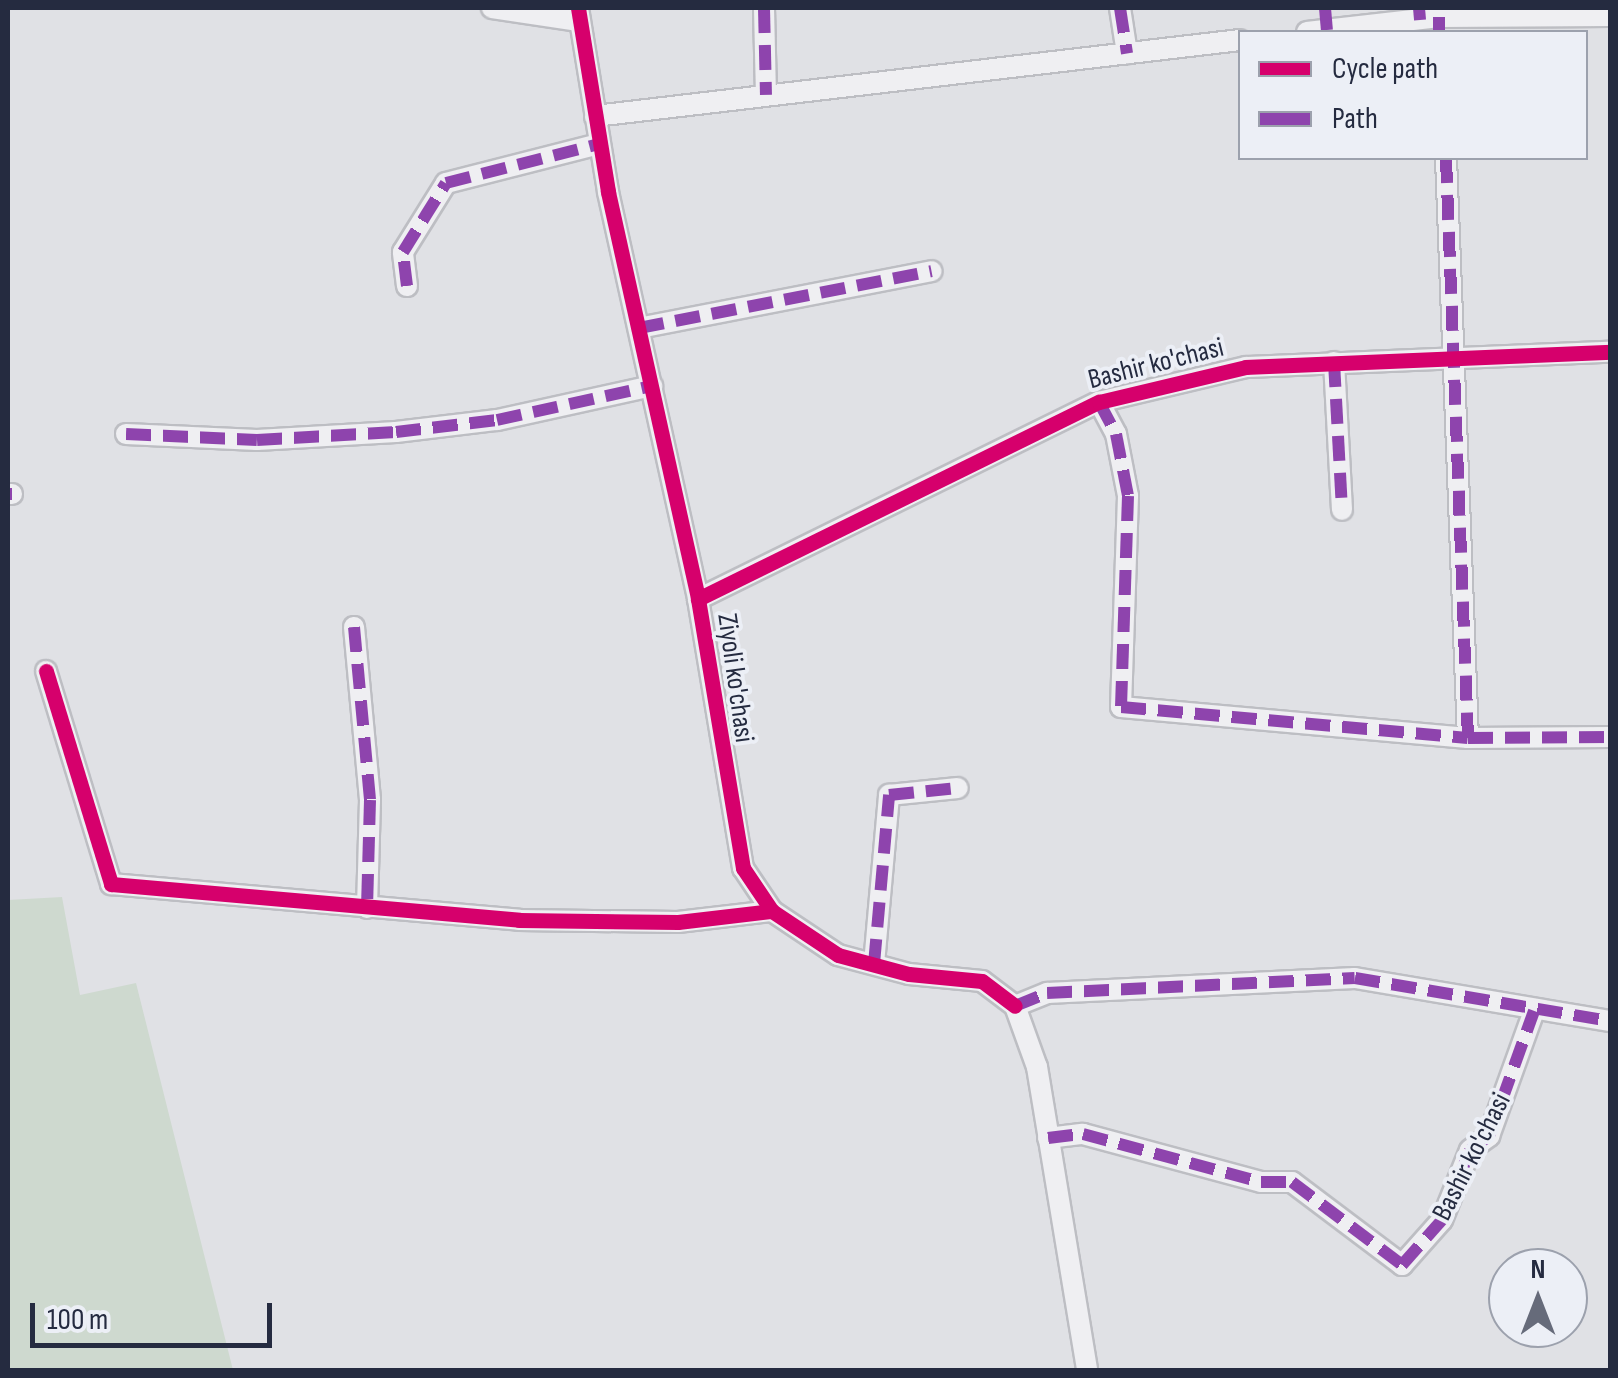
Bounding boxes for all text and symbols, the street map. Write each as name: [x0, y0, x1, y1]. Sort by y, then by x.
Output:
legend: [1238, 30, 1588, 160]
text: Cycle path: [1332, 51, 1438, 87]
text: Path: [1332, 101, 1378, 137]
street label: Bashir ko'chasi: [1085, 331, 1227, 397]
street label: Ziyoli ko'chasi: [709, 611, 761, 745]
street label: Bashir ko'chasi: [1426, 1088, 1518, 1226]
north arrow: [1488, 1248, 1588, 1348]
text: N: [1531, 1253, 1545, 1286]
scale bar: [35, 1283, 278, 1345]
text: 100 m: [47, 1302, 108, 1338]

